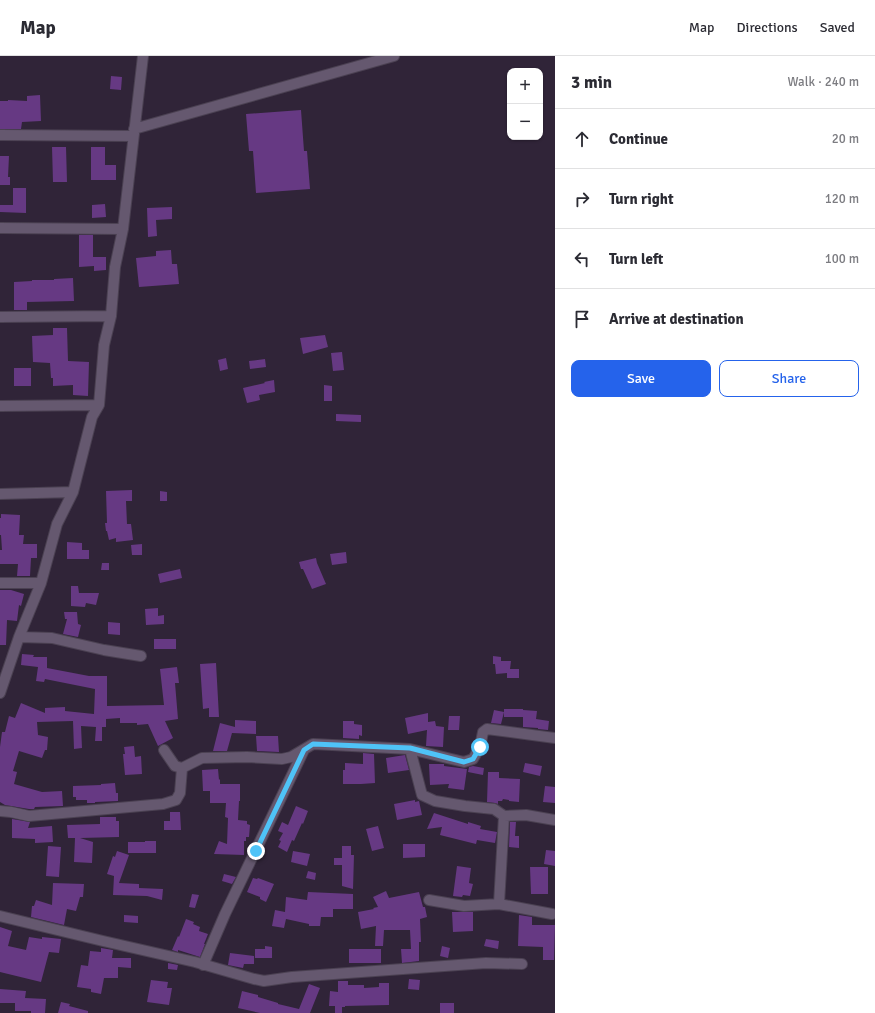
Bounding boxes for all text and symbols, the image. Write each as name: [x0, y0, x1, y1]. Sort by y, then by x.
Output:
text: Map: [20, 16, 56, 40]
text: Map: [689, 19, 715, 36]
text: Directions: [737, 19, 798, 36]
text: Saved: [820, 19, 855, 36]
map controls: [507, 68, 543, 140]
button: +: [507, 68, 543, 104]
text: 3 min: [571, 72, 612, 93]
text: Walk · 240 m: [788, 74, 859, 90]
button: −: [507, 104, 543, 140]
icon: ahead: [571, 128, 593, 150]
text: Continue: [609, 130, 668, 148]
text: 20 m: [832, 131, 859, 147]
icon: right: [571, 188, 593, 210]
text: Turn right: [609, 190, 674, 208]
text: 120 m: [825, 191, 859, 207]
icon: left: [571, 248, 593, 270]
text: Turn left: [609, 250, 663, 268]
text: 100 m: [825, 251, 859, 267]
icon: arrive: [571, 308, 593, 330]
text: Arrive at destination: [609, 310, 744, 328]
button: Save: [571, 360, 711, 397]
button: Share: [719, 360, 859, 397]
route start: [471, 738, 489, 756]
route end: [247, 842, 265, 860]

